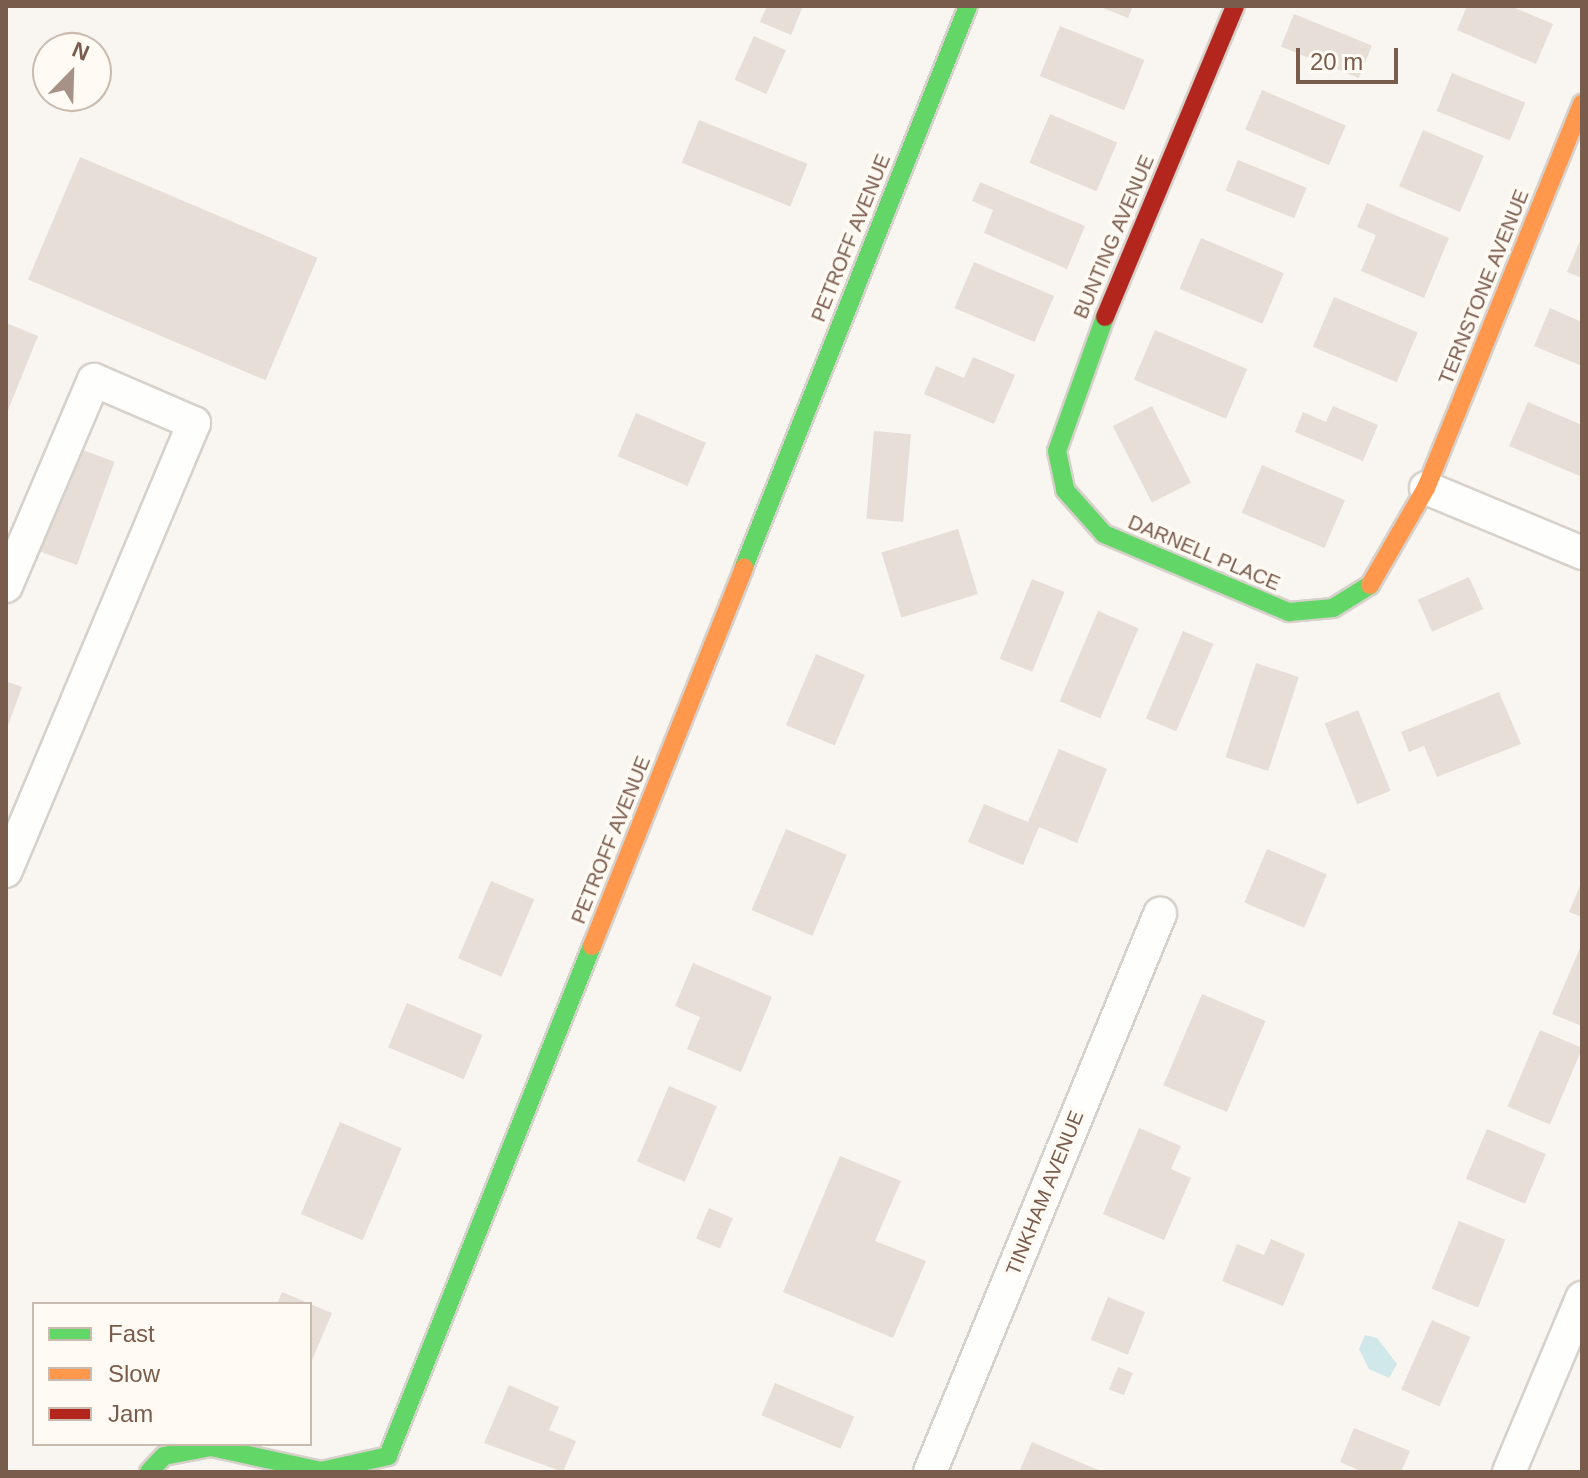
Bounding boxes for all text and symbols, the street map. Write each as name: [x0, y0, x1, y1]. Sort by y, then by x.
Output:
north arrow: [32, 32, 112, 112]
scale bar: [1300, 32, 1402, 82]
text: N: [69, 37, 93, 66]
text: 20 m: [1310, 48, 1363, 75]
street label: PETROFF AVENUE: [806, 150, 896, 326]
street label: BUNTING AVENUE: [1069, 151, 1159, 323]
street label: TERNSTONE AVENUE: [1434, 185, 1534, 389]
street label: DARNELL PLACE: [1124, 510, 1284, 596]
street label: PETROFF AVENUE: [566, 752, 656, 928]
street label: TINKHAM AVENUE: [1001, 1107, 1089, 1279]
legend: [32, 1302, 312, 1446]
text: Fast: [108, 1320, 155, 1347]
text: Slow: [108, 1360, 160, 1387]
text: Jam: [108, 1400, 153, 1427]

